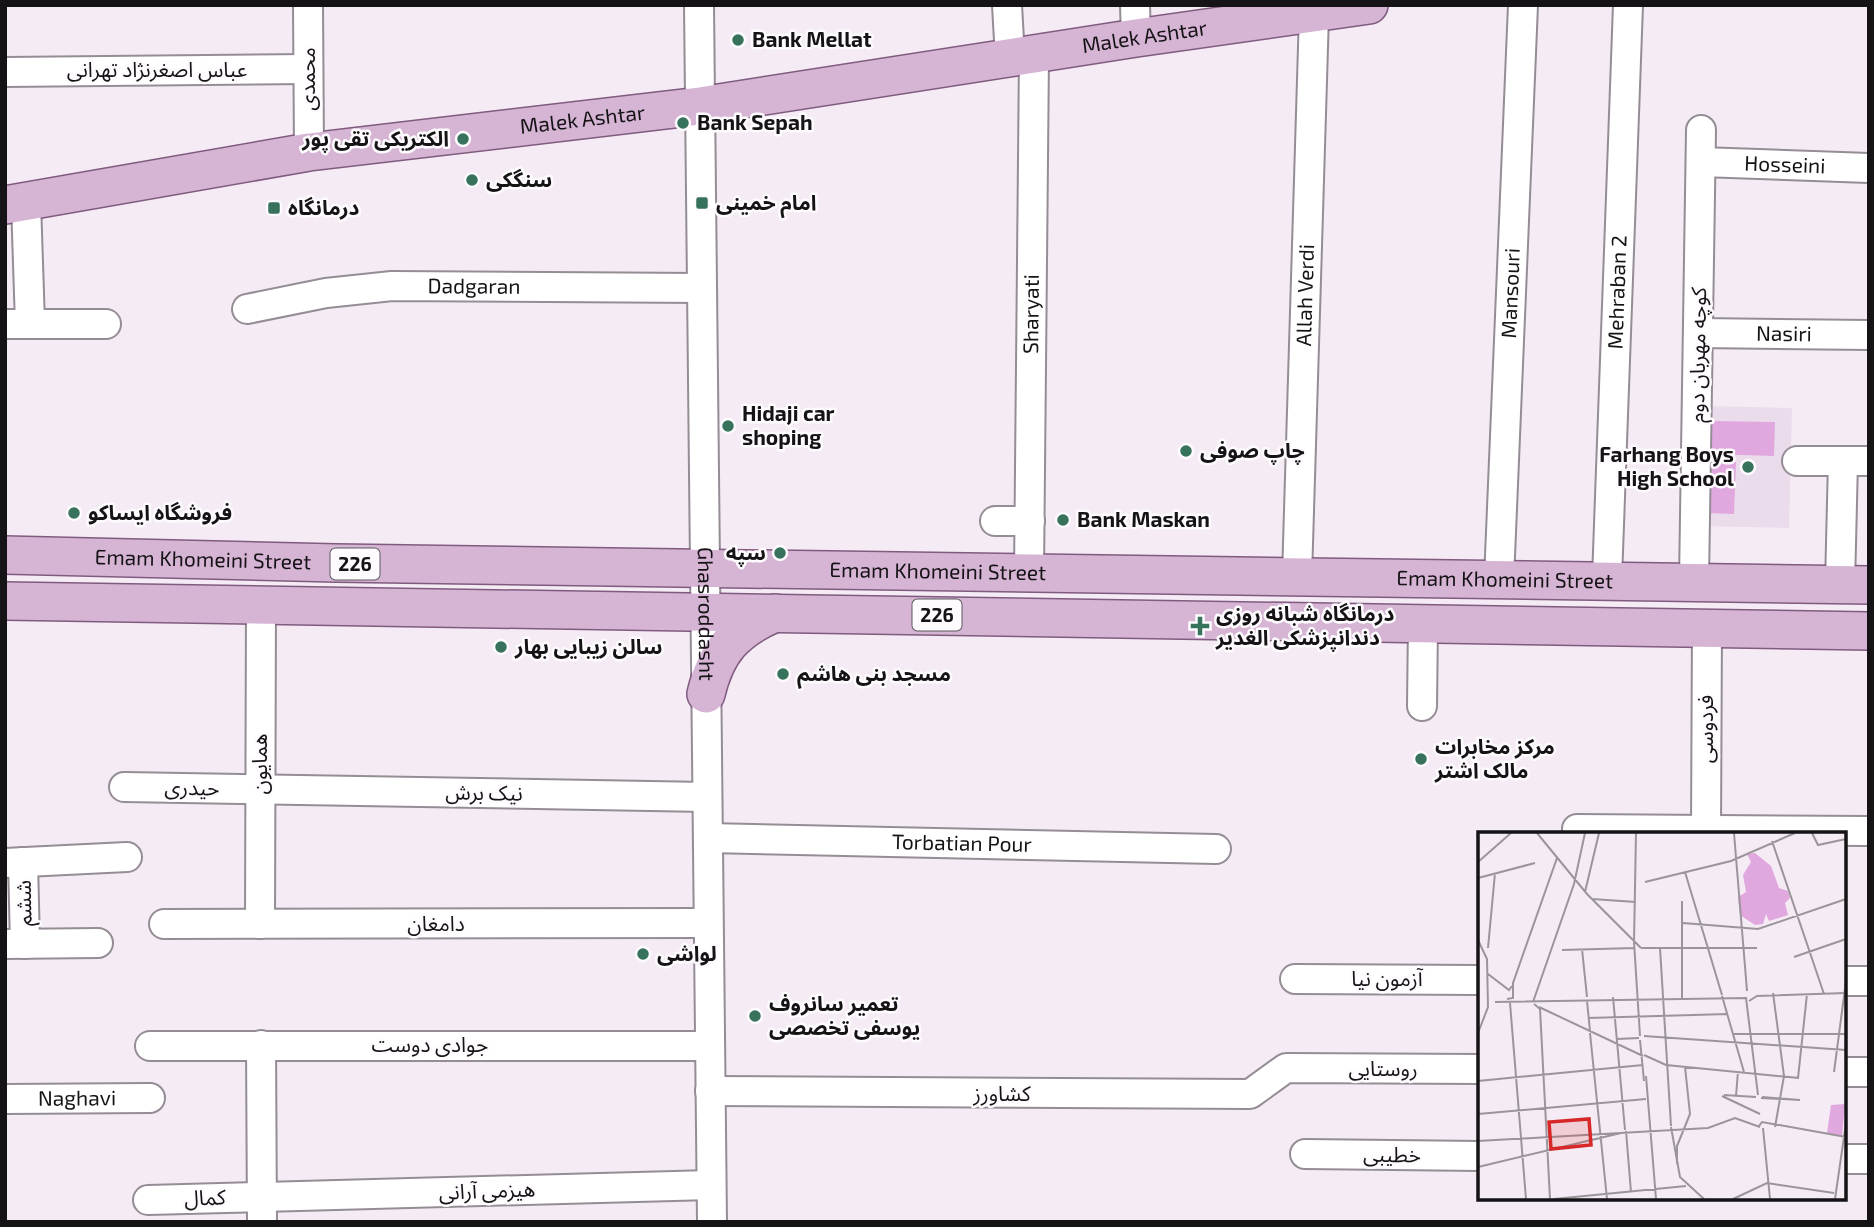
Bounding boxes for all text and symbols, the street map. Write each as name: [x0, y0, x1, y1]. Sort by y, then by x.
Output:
street label: Malek Ashtar: [1080, 14, 1209, 57]
place label: Bank Mellat: [752, 26, 872, 51]
marker: Bank Mellat: [730, 32, 746, 48]
street label: محمدی: [294, 47, 320, 111]
street label: عباس اصغرنژاد تهرانی: [67, 56, 247, 82]
street label: Malek Ashtar: [518, 98, 647, 138]
place label: Bank Sepah: [697, 109, 813, 134]
marker: Bank Sepah: [675, 115, 691, 131]
place label: الکتریکی تقی پور: [301, 125, 449, 153]
marker: الکتریکی تقی پور: [455, 131, 471, 147]
street label: Hosseini: [1744, 150, 1826, 177]
place label: سنگکی: [486, 166, 552, 192]
marker: سنگکی: [464, 172, 480, 188]
place label: امام خمینی: [716, 189, 816, 219]
place label: درمانگاه: [288, 194, 360, 220]
marker: امام خمینی: [694, 195, 710, 211]
marker: درمانگاه: [266, 200, 282, 216]
street label: Mehraban 2: [1601, 235, 1631, 350]
street label: Allah Verdi: [1290, 244, 1318, 347]
street label: Mansouri: [1495, 248, 1524, 339]
street label: Dadgaran: [428, 272, 521, 298]
street label: Sharyati: [1017, 274, 1043, 354]
street label: کوچه مهربان دوم: [1683, 287, 1715, 423]
street label: Nasiri: [1756, 320, 1812, 345]
place label: Hidaji car shoping: [742, 400, 835, 449]
marker: Hidaji car shoping: [720, 418, 736, 434]
place label: چاپ صوفی: [1200, 437, 1305, 465]
place label: Farhang Boys High School: [1599, 441, 1734, 490]
marker: چاپ صوفی: [1178, 443, 1194, 459]
marker: Farhang Boys High School: [1740, 459, 1756, 475]
place label: فروشگاه ایساکو: [88, 499, 232, 525]
marker: فروشگاه ایساکو: [66, 505, 82, 521]
place label: Bank Maskan: [1077, 506, 1210, 531]
marker: Bank Maskan: [1055, 512, 1071, 528]
place label: سپه: [726, 539, 766, 567]
street label: Emam Khomeini Street: [94, 543, 312, 573]
marker: سپه: [772, 545, 788, 561]
street label: Ghasroddasht: [694, 547, 720, 681]
road number: 226: [330, 548, 380, 580]
street label: Emam Khomeini Street: [829, 556, 1046, 584]
street label: Emam Khomeini Street: [1396, 564, 1613, 592]
road number: 226: [912, 600, 962, 630]
place label: درمانگاه شبانه روزی دندانپزشکی الغدیر: [1215, 600, 1395, 652]
marker: درمانگاه شبانه روزی دندانپزشکی الغدیر: [1190, 616, 1210, 636]
place label: سالن زیبایی بهار: [514, 633, 662, 659]
marker: سالن زیبایی بهار: [493, 639, 509, 655]
place label: مسجد بنی هاشم: [797, 660, 951, 689]
marker: مسجد بنی هاشم: [775, 666, 791, 682]
street label: فردوسی: [1692, 695, 1718, 763]
place label: مرکز مخابرات مالک اشتر: [1434, 733, 1555, 783]
street label: همایون: [246, 734, 272, 794]
marker: مرکز مخابرات مالک اشتر: [1413, 751, 1429, 767]
street label: حیدری: [164, 774, 220, 800]
street label: نیک برش: [445, 778, 523, 806]
street label: Torbatian Pour: [892, 828, 1033, 856]
inset map: [1478, 832, 1846, 1199]
street label: ششم: [10, 880, 39, 926]
street label: دامغان: [407, 910, 465, 936]
place label: لواشی: [657, 940, 717, 966]
marker: لواشی: [635, 946, 651, 962]
street label: آزمون نیا: [1351, 965, 1424, 991]
place label: تعمیر سانروف یوسفی تخصصی: [769, 990, 920, 1040]
marker: تعمیر سانروف یوسفی تخصصی: [747, 1008, 763, 1024]
street label: جوادی دوست: [372, 1031, 488, 1057]
street label: روستایی: [1348, 1055, 1418, 1081]
street label: کشاورز: [972, 1080, 1031, 1106]
street label: Naghavi: [38, 1084, 116, 1110]
street label: خطیبی: [1363, 1140, 1421, 1168]
street label: هیزمی آرانی: [438, 1175, 536, 1205]
street label: کمال: [184, 1183, 226, 1211]

